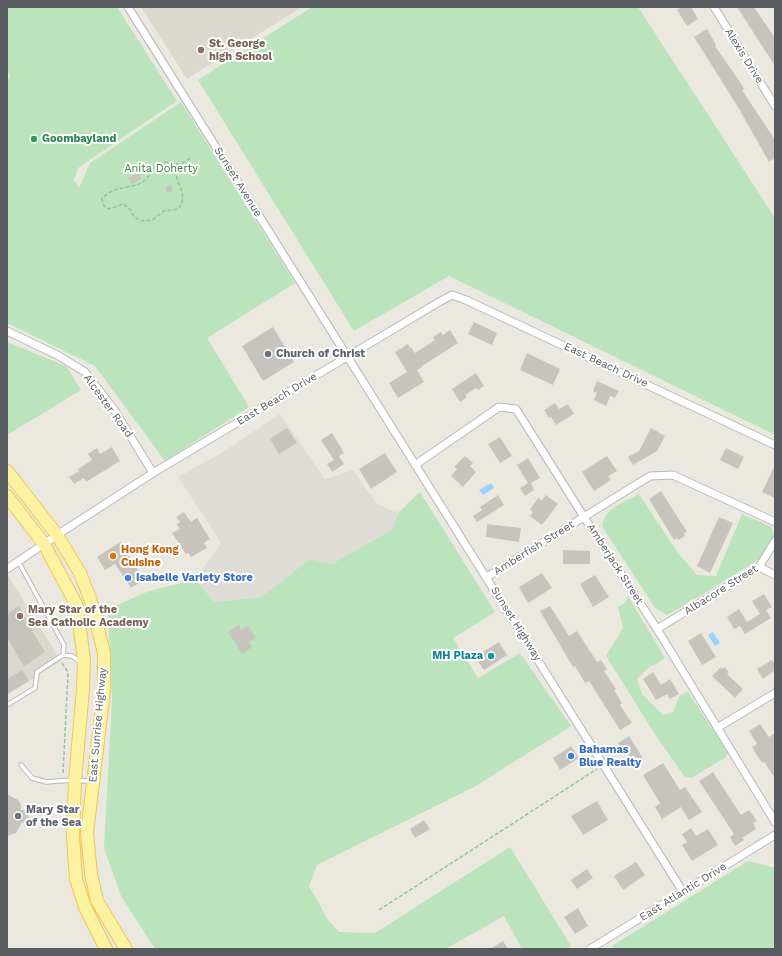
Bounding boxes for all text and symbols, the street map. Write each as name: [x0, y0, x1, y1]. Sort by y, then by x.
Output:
street label: Alexis Drive: [722, 26, 766, 86]
place label: St. George high School: [209, 37, 272, 63]
marker: St. George high School: [196, 45, 206, 55]
place label: Goombayland: [42, 132, 116, 146]
marker: Goombayland: [29, 134, 39, 144]
street label: Sunset Avenue: [211, 145, 265, 219]
park label: Anita Doherty: [124, 162, 198, 176]
street label: East Beach Drive: [562, 340, 650, 390]
place label: Church of Christ: [276, 347, 365, 361]
marker: Church of Christ: [263, 349, 273, 359]
street label: East Beach Drive: [234, 370, 320, 428]
street label: Alcester Road: [81, 372, 135, 440]
street label: Amberfish Street: [491, 518, 577, 578]
street label: Amberjack Street: [584, 521, 646, 607]
place label: Hong Kong Cuisine: [121, 543, 179, 569]
marker: Hong Kong Cuisine: [108, 551, 118, 561]
street label: Albacore Street: [682, 562, 760, 618]
place label: Isabelle Variety Store: [136, 571, 253, 585]
marker: Isabelle Variety Store: [123, 573, 133, 583]
street label: Sunset Highway: [488, 584, 544, 664]
place label: Mary Star of the Sea Catholic Academy: [28, 603, 149, 629]
marker: Mary Star of the Sea Catholic Academy: [15, 611, 25, 621]
place label: MH Plaza: [432, 649, 483, 663]
marker: MH Plaza: [486, 651, 496, 661]
street label: East Sunrise Highway: [86, 667, 110, 783]
place label: Bahamas Blue Realty: [579, 743, 641, 769]
marker: Bahamas Blue Realty: [566, 751, 576, 761]
place label: Mary Star of the Sea: [26, 803, 81, 829]
marker: Mary Star of the Sea: [13, 811, 23, 821]
street label: East Atlantic Drive: [637, 860, 729, 924]

